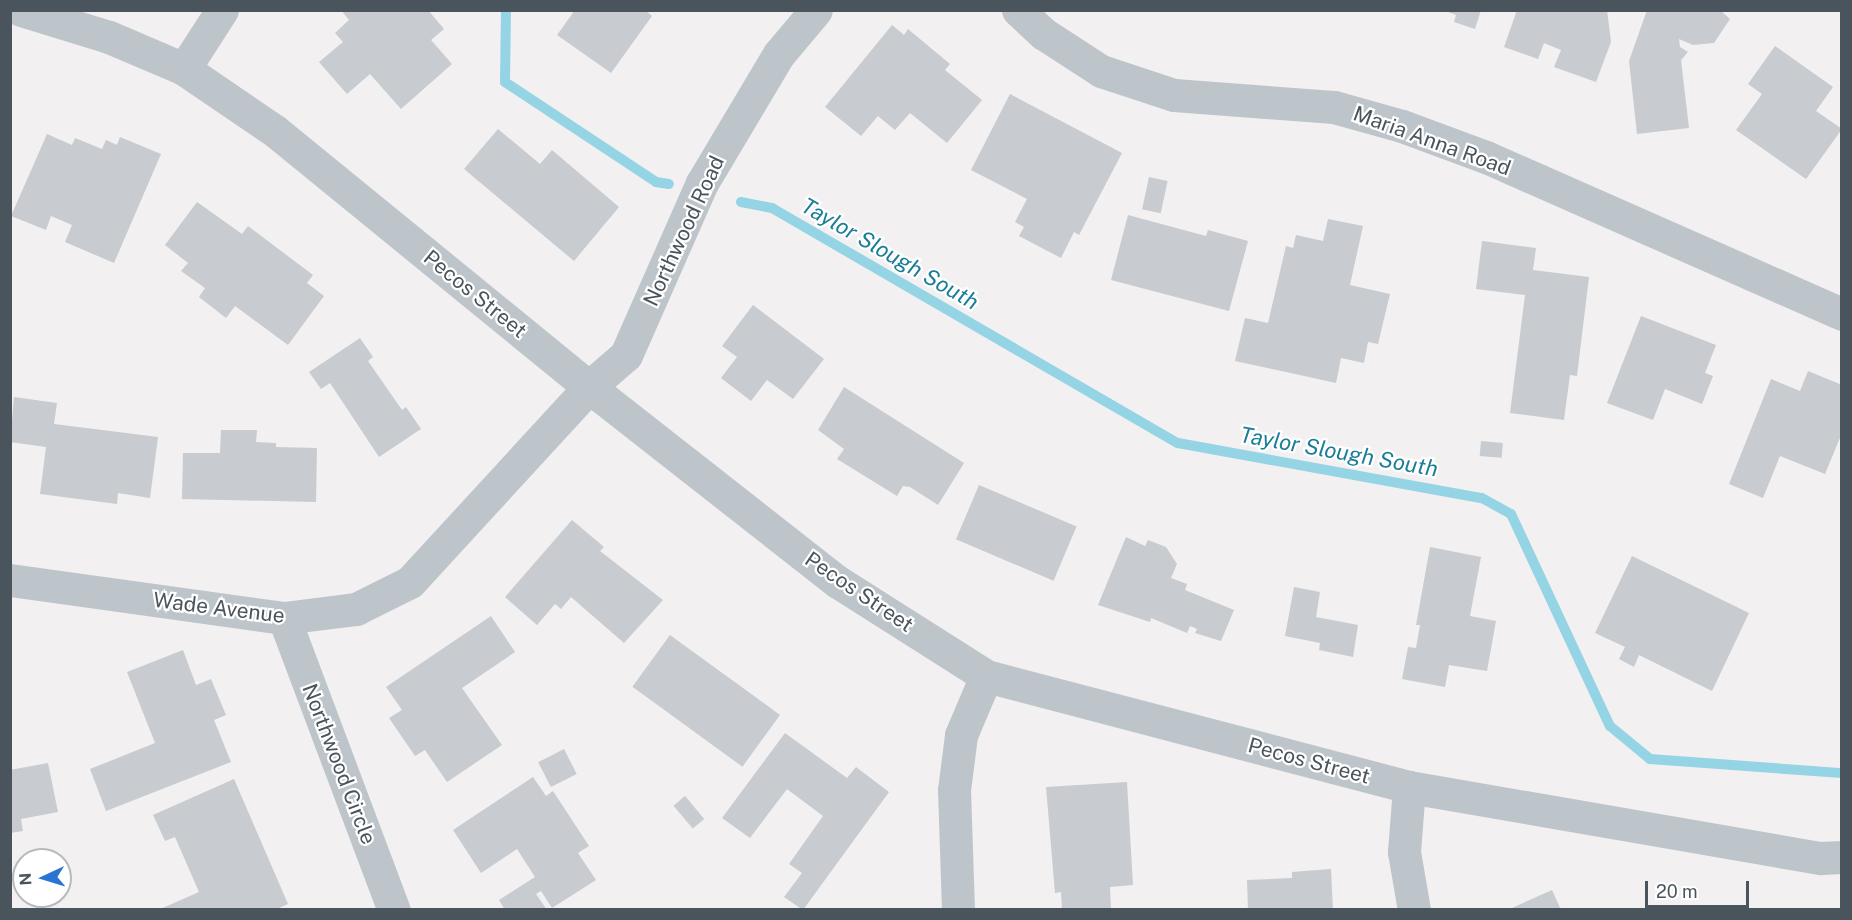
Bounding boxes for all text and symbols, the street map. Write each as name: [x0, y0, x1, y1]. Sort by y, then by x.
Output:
street label: Maria Anna Road: [1350, 101, 1514, 181]
street label: Northwood Road: [638, 152, 730, 310]
water label: Taylor Slough South: [797, 192, 983, 316]
street label: Pecos Street: [418, 245, 532, 343]
water label: Taylor Slough South: [1238, 422, 1440, 482]
street label: Pecos Street: [800, 547, 918, 637]
street label: Wade Avenue: [152, 587, 286, 629]
street label: Northwood Circle: [297, 680, 381, 848]
street label: Pecos Street: [1245, 733, 1373, 789]
north arrow: [12, 848, 72, 908]
scale bar: [1648, 869, 1752, 907]
text: N: [16, 872, 35, 886]
text: 20 m: [1656, 881, 1698, 902]

